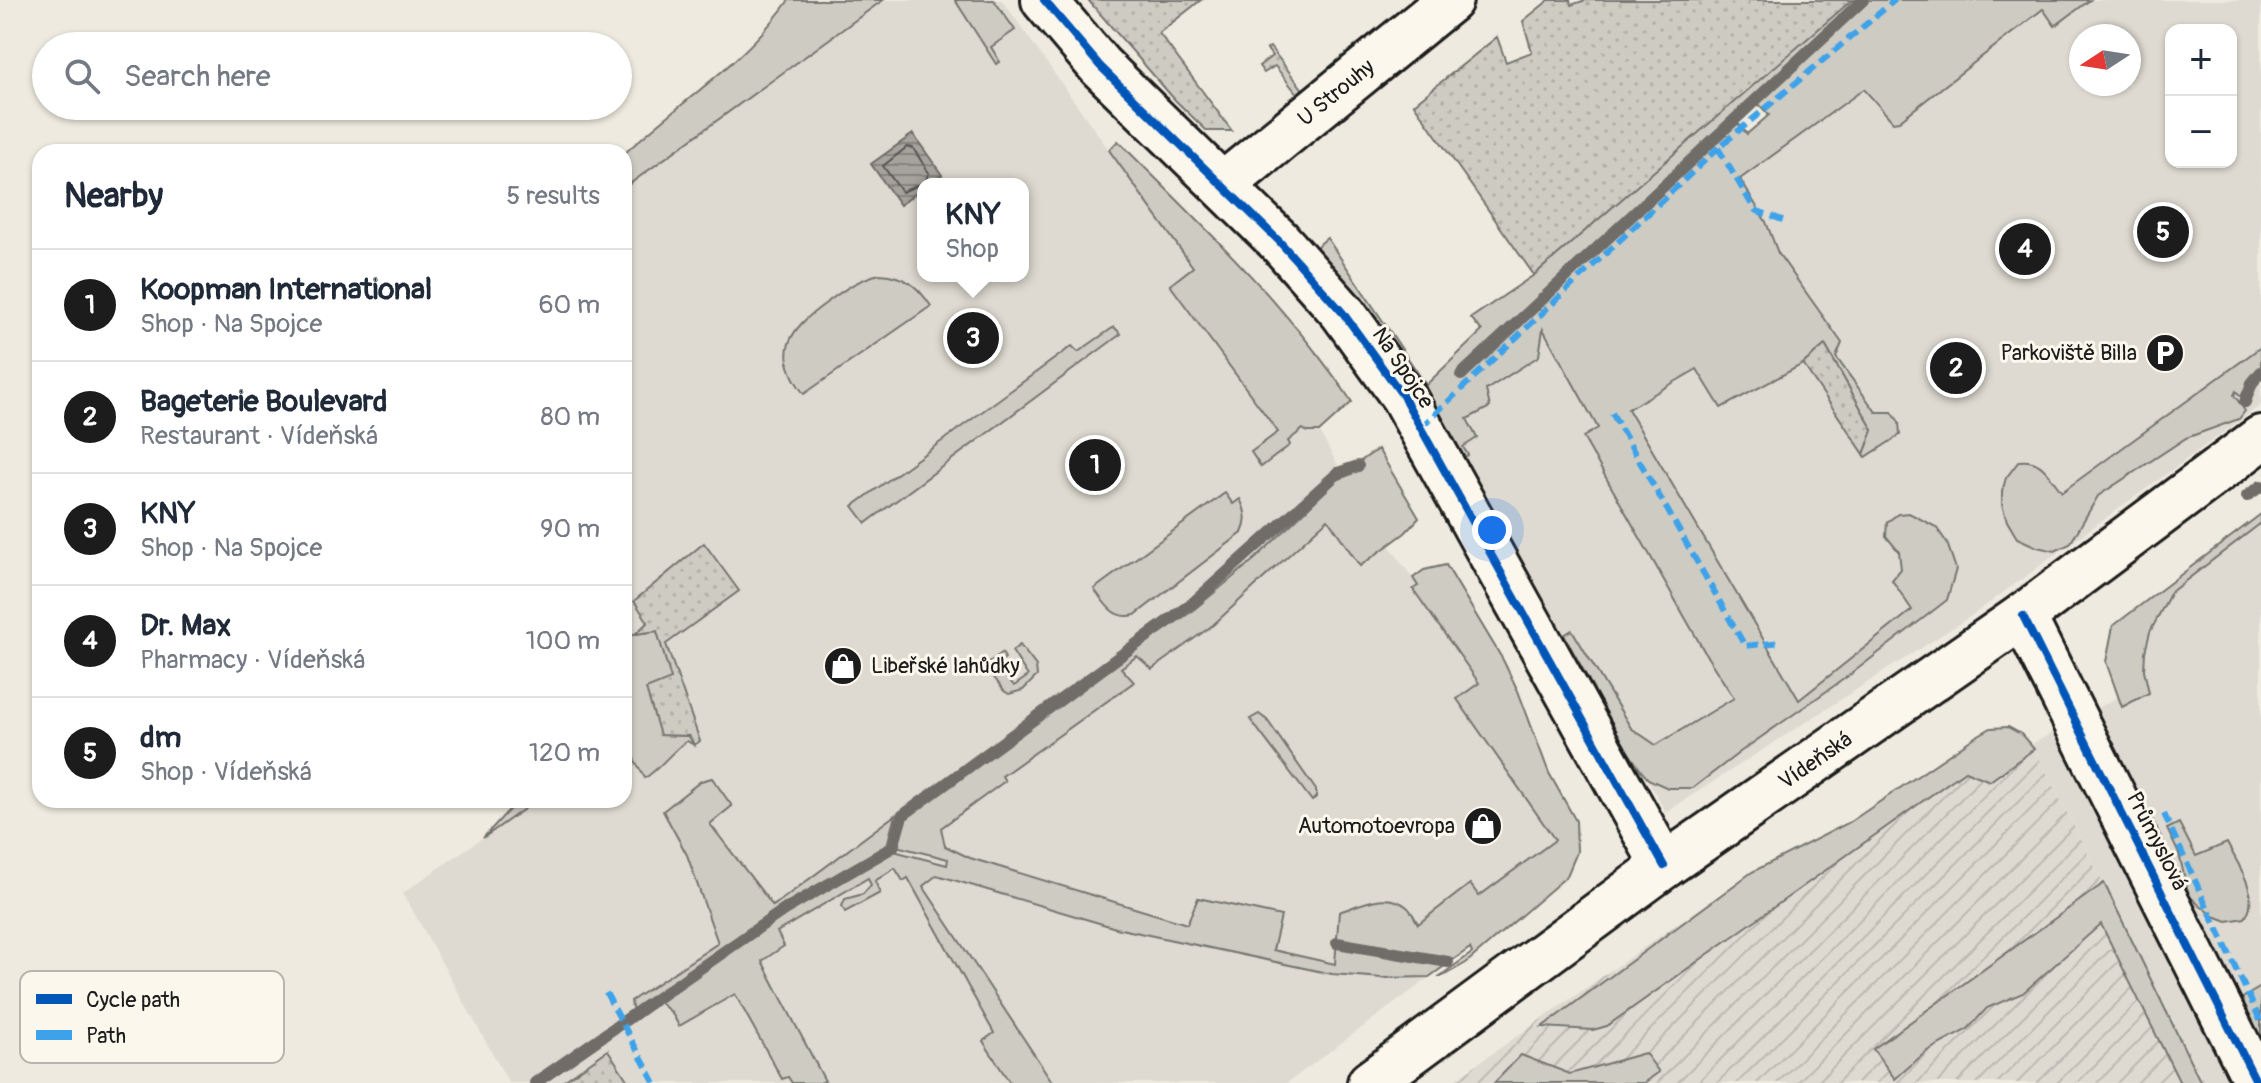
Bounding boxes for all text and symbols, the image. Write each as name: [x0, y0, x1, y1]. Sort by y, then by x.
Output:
north arrow: [2069, 24, 2141, 96]
map controls: [2165, 24, 2237, 168]
button: +: [2165, 24, 2237, 96]
search box: [32, 32, 632, 120]
street label: U Strouhy: [1292, 53, 1380, 132]
icon: search: [60, 54, 104, 98]
text: Search here: [124, 58, 271, 95]
button: −: [2165, 96, 2237, 168]
text: Nearby: [64, 175, 163, 218]
popup: [917, 178, 1029, 282]
text: 5 results: [506, 180, 600, 212]
text: KNY: [945, 196, 1001, 233]
pin: 5: [2137, 202, 2189, 262]
pin: 4: [1999, 219, 2051, 279]
text: Shop: [945, 233, 999, 265]
text: Koopman International: [140, 271, 432, 308]
text: 1: [85, 289, 95, 321]
text: 60 m: [538, 289, 600, 321]
text: Shop · Na Spojce: [140, 308, 322, 340]
pin: 3: [947, 308, 999, 368]
street label: Na Spojce: [1366, 322, 1440, 414]
parking icon: Parkoviště Billa: [2144, 332, 2186, 374]
pin: 2: [1930, 338, 1982, 398]
place label: Parkoviště Billa: [2001, 339, 2137, 367]
text: Bageterie Boulevard: [140, 383, 387, 420]
text: 2: [83, 401, 97, 433]
text: 80 m: [540, 401, 600, 433]
text: Restaurant · Vídeňská: [140, 420, 378, 452]
pin: 1: [1069, 435, 1121, 495]
text: KNY: [140, 495, 196, 532]
your location: [1472, 510, 1512, 550]
text: 3: [83, 513, 97, 545]
text: 90 m: [540, 513, 600, 545]
text: Shop · Na Spojce: [140, 532, 322, 564]
text: Dr. Max: [140, 607, 231, 644]
text: 4: [82, 625, 98, 657]
text: 100 m: [526, 625, 600, 657]
text: Pharmacy · Vídeňská: [140, 644, 365, 676]
shop icon: Libeřské lahůdky: [822, 645, 864, 687]
place label: Libeřské lahůdky: [871, 652, 1020, 680]
text: dm: [140, 719, 181, 756]
street label: Vídeňská: [1773, 725, 1858, 796]
text: 5: [83, 737, 97, 769]
text: 120 m: [529, 737, 600, 769]
text: Shop · Vídeňská: [140, 756, 312, 788]
street label: Průmyslová: [2120, 787, 2194, 895]
shop icon: Automotoevropa: [1462, 805, 1504, 847]
place label: Automotoevropa: [1298, 812, 1455, 840]
legend: [20, 971, 284, 1063]
text: Cycle path: [86, 986, 180, 1014]
text: Path: [86, 1022, 126, 1050]

